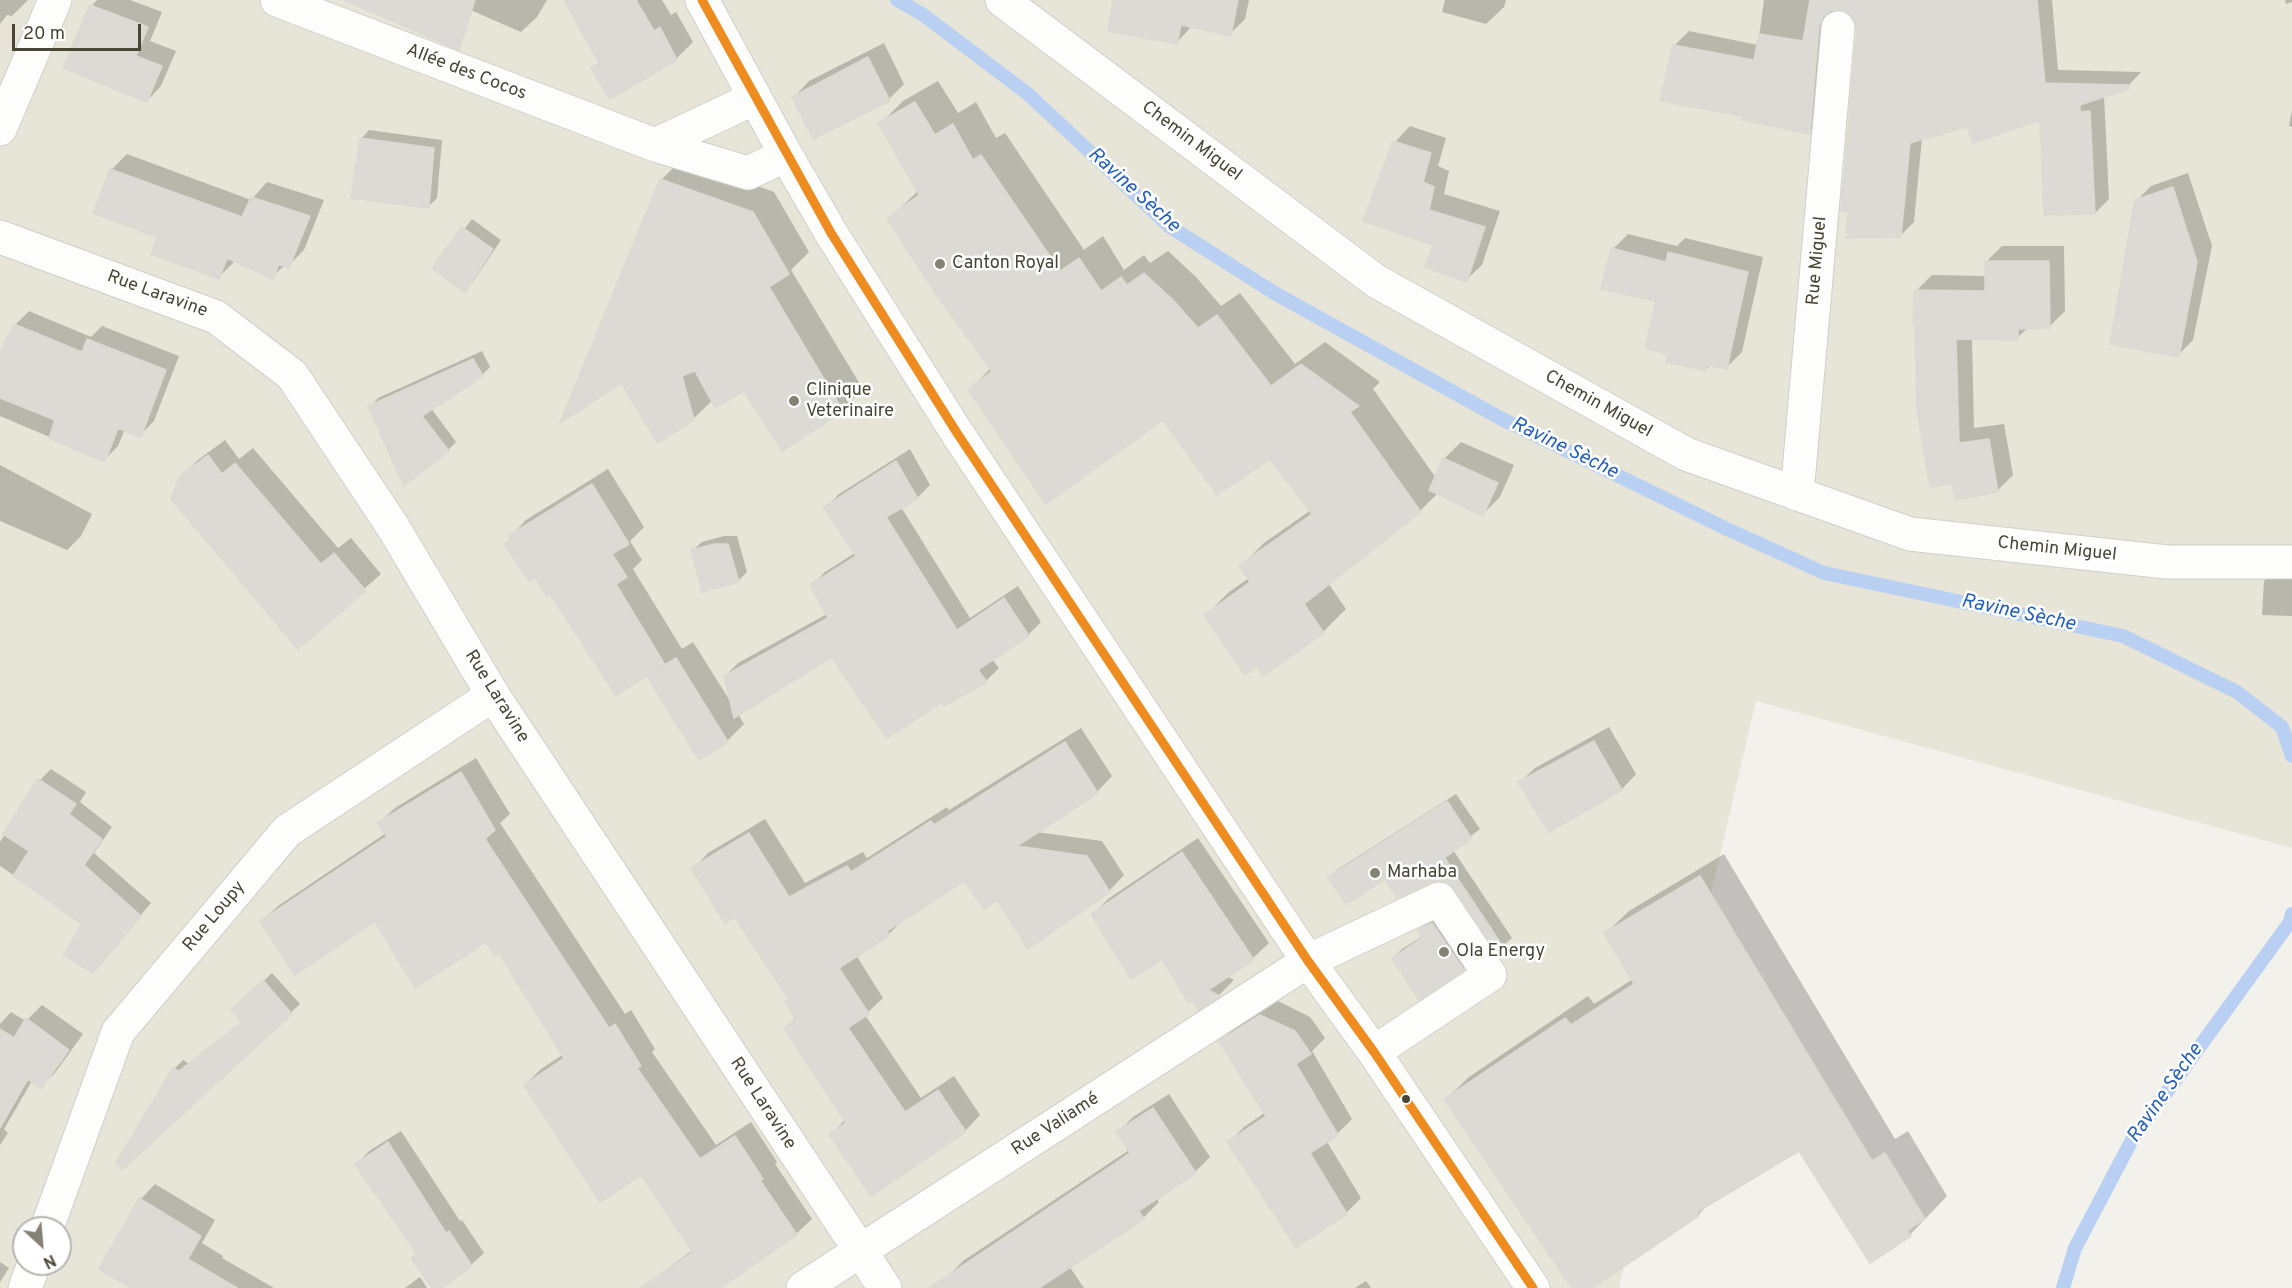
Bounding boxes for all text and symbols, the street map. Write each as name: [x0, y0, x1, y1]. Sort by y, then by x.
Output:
scale bar: [15, 12, 144, 50]
text: 20 m: [23, 23, 65, 46]
street label: Allée des Cocos: [403, 40, 529, 106]
street label: Chemin Miguel: [1137, 97, 1245, 187]
water label: Ravine Sèche: [1082, 143, 1184, 239]
street label: Rue Miguel: [1803, 216, 1833, 306]
place label: Canton Royal: [952, 253, 1059, 275]
marker: Canton Royal: [933, 257, 947, 271]
street label: Rue Laravine: [104, 267, 210, 323]
street label: Chemin Miguel: [1540, 367, 1656, 443]
place label: Clinique Veterinaire: [806, 380, 894, 422]
marker: Clinique Veterinaire: [787, 394, 801, 408]
water label: Ravine Sèche: [1507, 413, 1621, 485]
street label: Chemin Miguel: [1996, 533, 2118, 567]
water label: Ravine Sèche: [1959, 590, 2077, 638]
street label: Rue Laravine: [459, 647, 533, 747]
place label: Marhaba: [1387, 862, 1457, 884]
marker: Marhaba: [1368, 866, 1382, 880]
street label: Rue Loupy: [179, 877, 251, 957]
place label: Ola Energy: [1456, 941, 1545, 963]
marker: Ola Energy: [1437, 945, 1451, 959]
water label: Ravine Sèche: [2123, 1040, 2209, 1148]
street label: Rue Laravine: [724, 1054, 800, 1154]
street label: Rue Valiamé: [1008, 1089, 1104, 1161]
unlabelled marker: [1400, 1093, 1412, 1105]
north arrow: [12, 1216, 72, 1276]
text: N: [39, 1249, 59, 1272]

